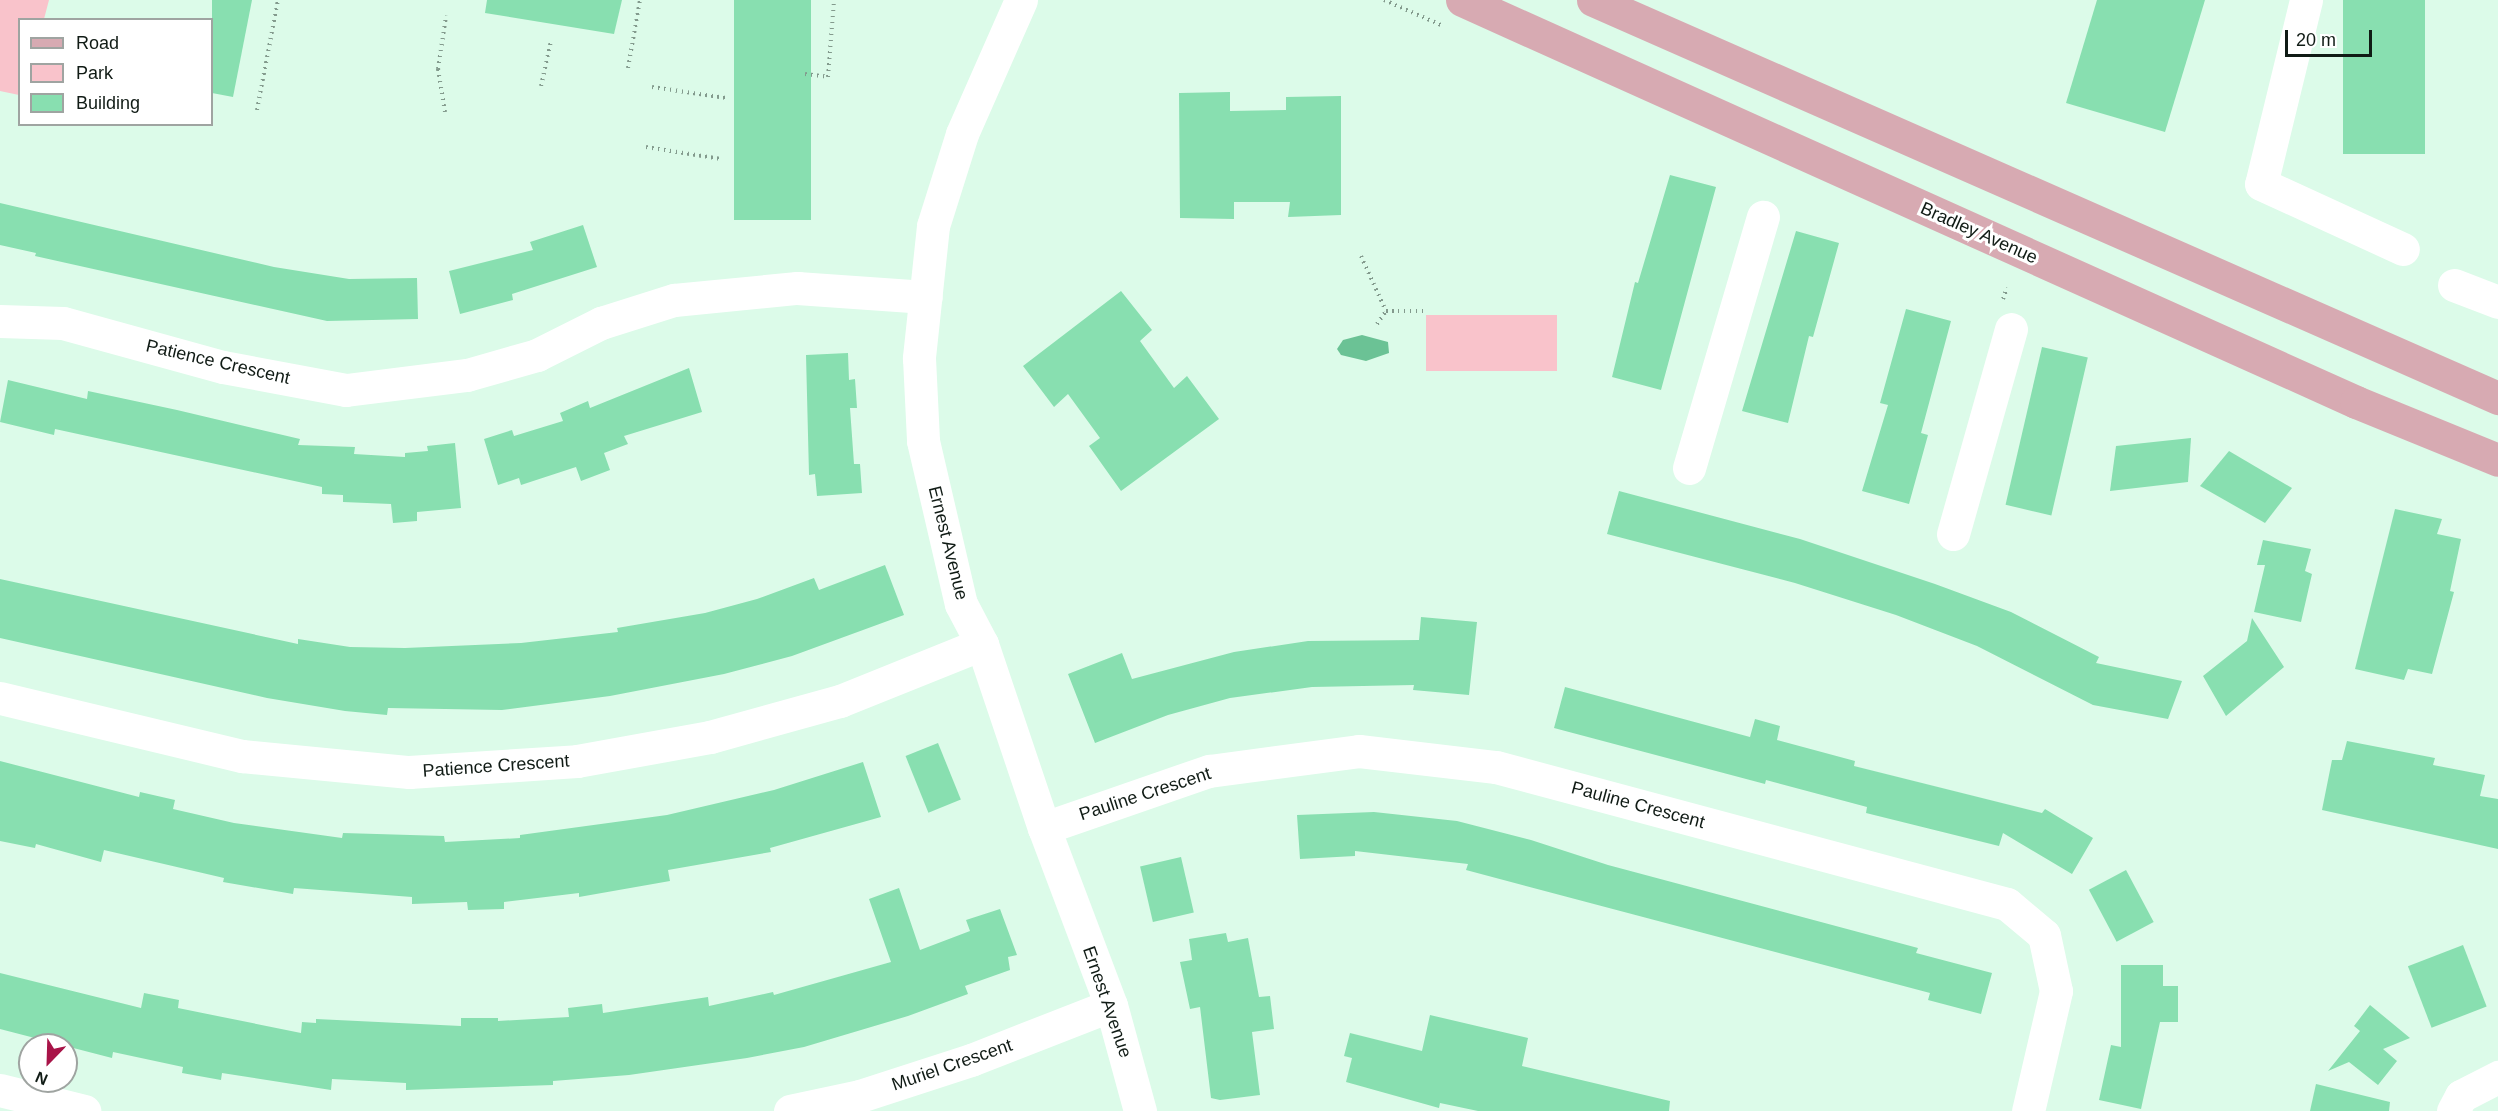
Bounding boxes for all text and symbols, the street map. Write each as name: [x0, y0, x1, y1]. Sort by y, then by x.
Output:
legend: [18, 18, 213, 126]
scale bar: [2288, 18, 2375, 56]
text: 20 m: [2296, 30, 2336, 50]
text: Road: [76, 33, 119, 53]
text: Park: [76, 63, 113, 83]
text: Building: [76, 93, 140, 113]
street label: Bradley Avenue: [1917, 197, 2041, 269]
street label: Patience Crescent: [144, 335, 292, 389]
street label: Ernest Avenue: [923, 483, 973, 603]
street label: Patience Crescent: [422, 750, 570, 782]
street label: Pauline Crescent: [1076, 763, 1214, 825]
street label: Pauline Crescent: [1569, 777, 1707, 833]
street label: Ernest Avenue: [1078, 943, 1136, 1061]
north arrow: [18, 1033, 78, 1093]
street label: Muriel Crescent: [889, 1034, 1015, 1096]
text: N: [33, 1068, 50, 1088]

